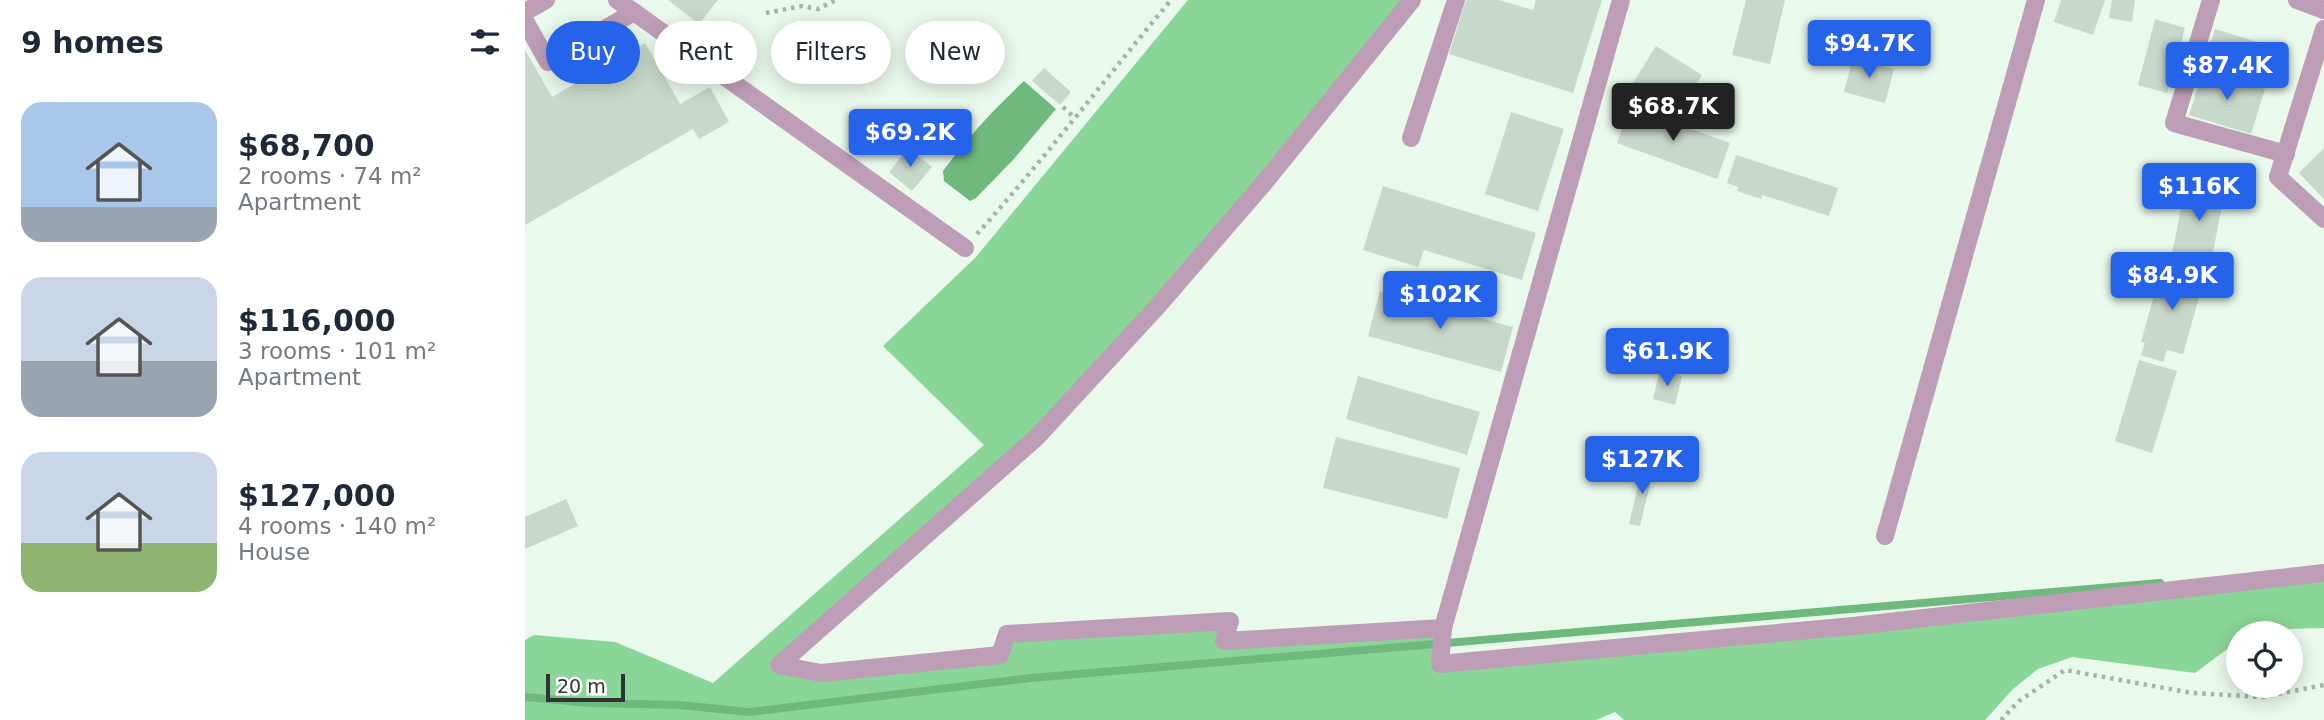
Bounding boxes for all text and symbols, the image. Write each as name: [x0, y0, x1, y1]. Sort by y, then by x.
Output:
pin: $94.7K: [1812, 20, 1926, 80]
chip: Buy: [546, 21, 640, 84]
chip: Rent: [654, 21, 757, 84]
chip: Filters: [771, 21, 891, 84]
chip: New: [905, 21, 1005, 84]
icon: filters: [466, 23, 504, 61]
text: 9 homes: [21, 25, 164, 60]
text: $94.7K: [1824, 30, 1914, 56]
pin: $87.4K: [2170, 42, 2284, 102]
text: $87.4K: [2182, 52, 2272, 78]
pin: $68.7K: [1616, 83, 1730, 143]
text: $68.7K: [1628, 93, 1718, 119]
pin: $69.2K: [853, 110, 967, 169]
text: $69.2K: [865, 119, 955, 145]
text: $68,700: [238, 128, 375, 163]
icon: home: [77, 130, 161, 214]
text: 2 rooms · 74 m²: [238, 163, 422, 189]
pin: $116K: [2150, 164, 2248, 223]
text: $116K: [2158, 173, 2240, 199]
text: Apartment: [238, 189, 361, 215]
pin: $84.9K: [2115, 252, 2229, 312]
text: $84.9K: [2127, 262, 2217, 288]
pin: $102K: [1391, 272, 1489, 331]
text: $102K: [1399, 281, 1481, 307]
text: $116,000: [238, 303, 396, 338]
icon: home: [77, 305, 161, 389]
pin: $61.9K: [1610, 328, 1724, 388]
text: 3 rooms · 101 m²: [238, 338, 436, 364]
text: $61.9K: [1622, 338, 1712, 364]
text: Apartment: [238, 364, 361, 390]
pin: $127K: [1593, 436, 1691, 496]
text: $127K: [1601, 446, 1683, 472]
text: $127,000: [238, 478, 396, 513]
icon: home: [77, 480, 161, 564]
text: 4 rooms · 140 m²: [238, 513, 436, 539]
text: House: [238, 539, 310, 565]
map controls: [2226, 621, 2303, 698]
button: locate: [2226, 621, 2303, 698]
scale bar: [546, 671, 625, 703]
text: 20 m: [557, 675, 606, 697]

